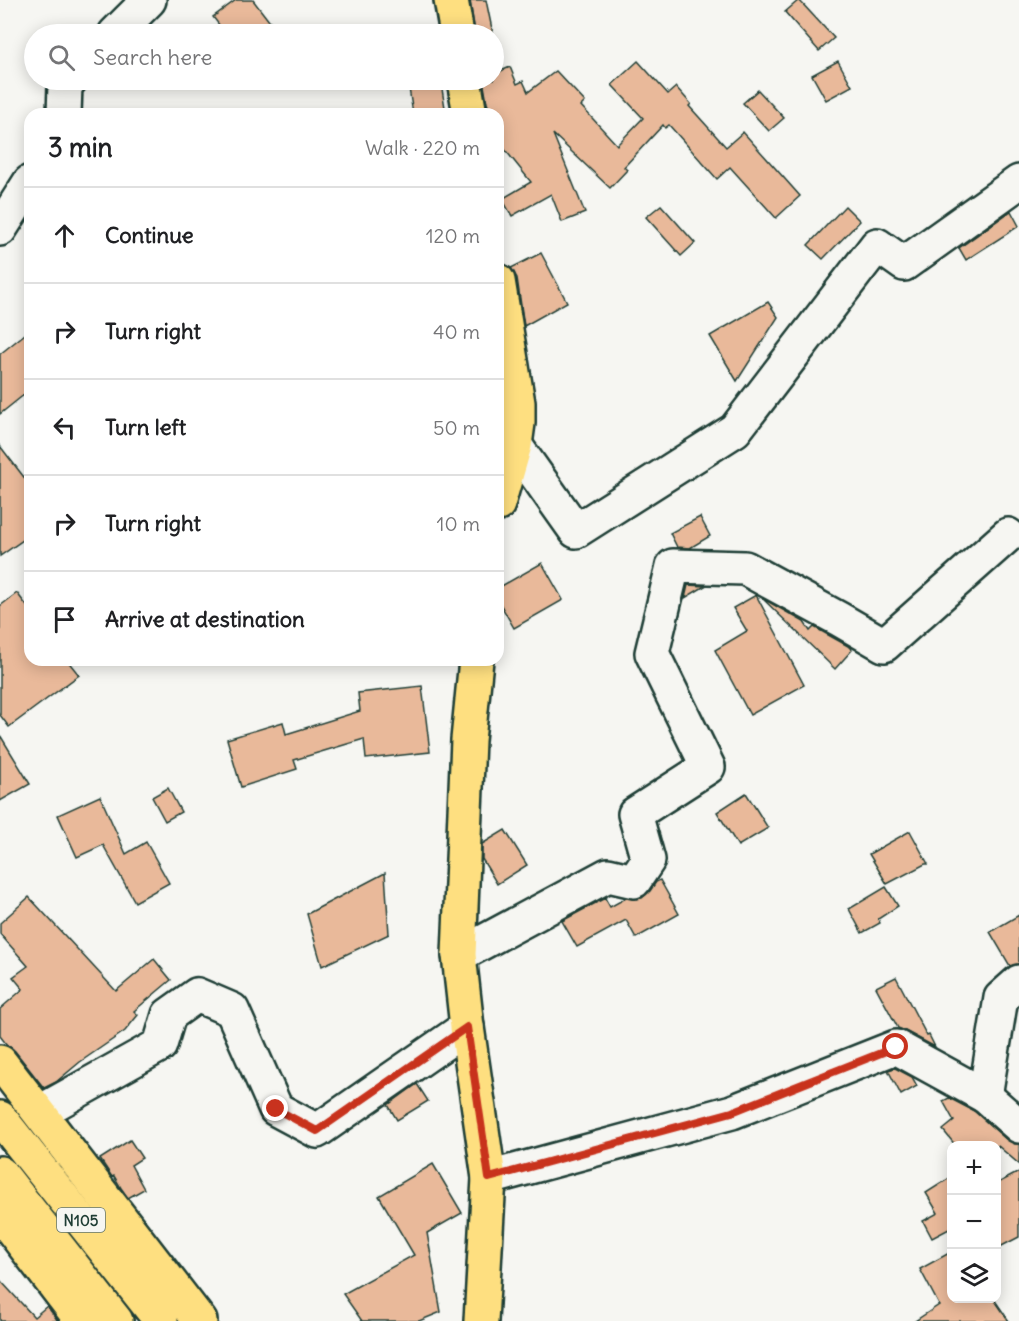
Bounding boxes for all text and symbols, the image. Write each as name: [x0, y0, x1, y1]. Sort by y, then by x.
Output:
search box: [24, 24, 504, 90]
icon: search: [45, 41, 78, 74]
text: Search here: [93, 43, 212, 71]
text: 3 min: [48, 131, 113, 164]
text: Walk · 220 m: [365, 135, 480, 160]
icon: ahead: [48, 219, 81, 252]
text: Continue: [105, 221, 194, 249]
text: 120 m: [426, 223, 480, 248]
icon: right: [48, 315, 81, 348]
text: Turn right: [105, 317, 201, 345]
text: 40 m: [433, 319, 480, 344]
icon: left: [48, 411, 81, 444]
text: Turn left: [105, 413, 186, 441]
text: 50 m: [433, 415, 480, 440]
icon: right: [48, 507, 81, 540]
text: Turn right: [105, 509, 201, 537]
text: 10 m: [437, 511, 480, 536]
icon: arrive: [48, 603, 81, 636]
text: Arrive at destination: [105, 605, 305, 633]
route start: [882, 1033, 908, 1059]
route end: [262, 1095, 288, 1121]
map controls: [947, 1141, 1001, 1303]
button: +: [947, 1141, 1001, 1195]
button: −: [947, 1195, 1001, 1249]
road number: N105: [57, 1208, 105, 1232]
button: layers: [947, 1249, 1001, 1303]

